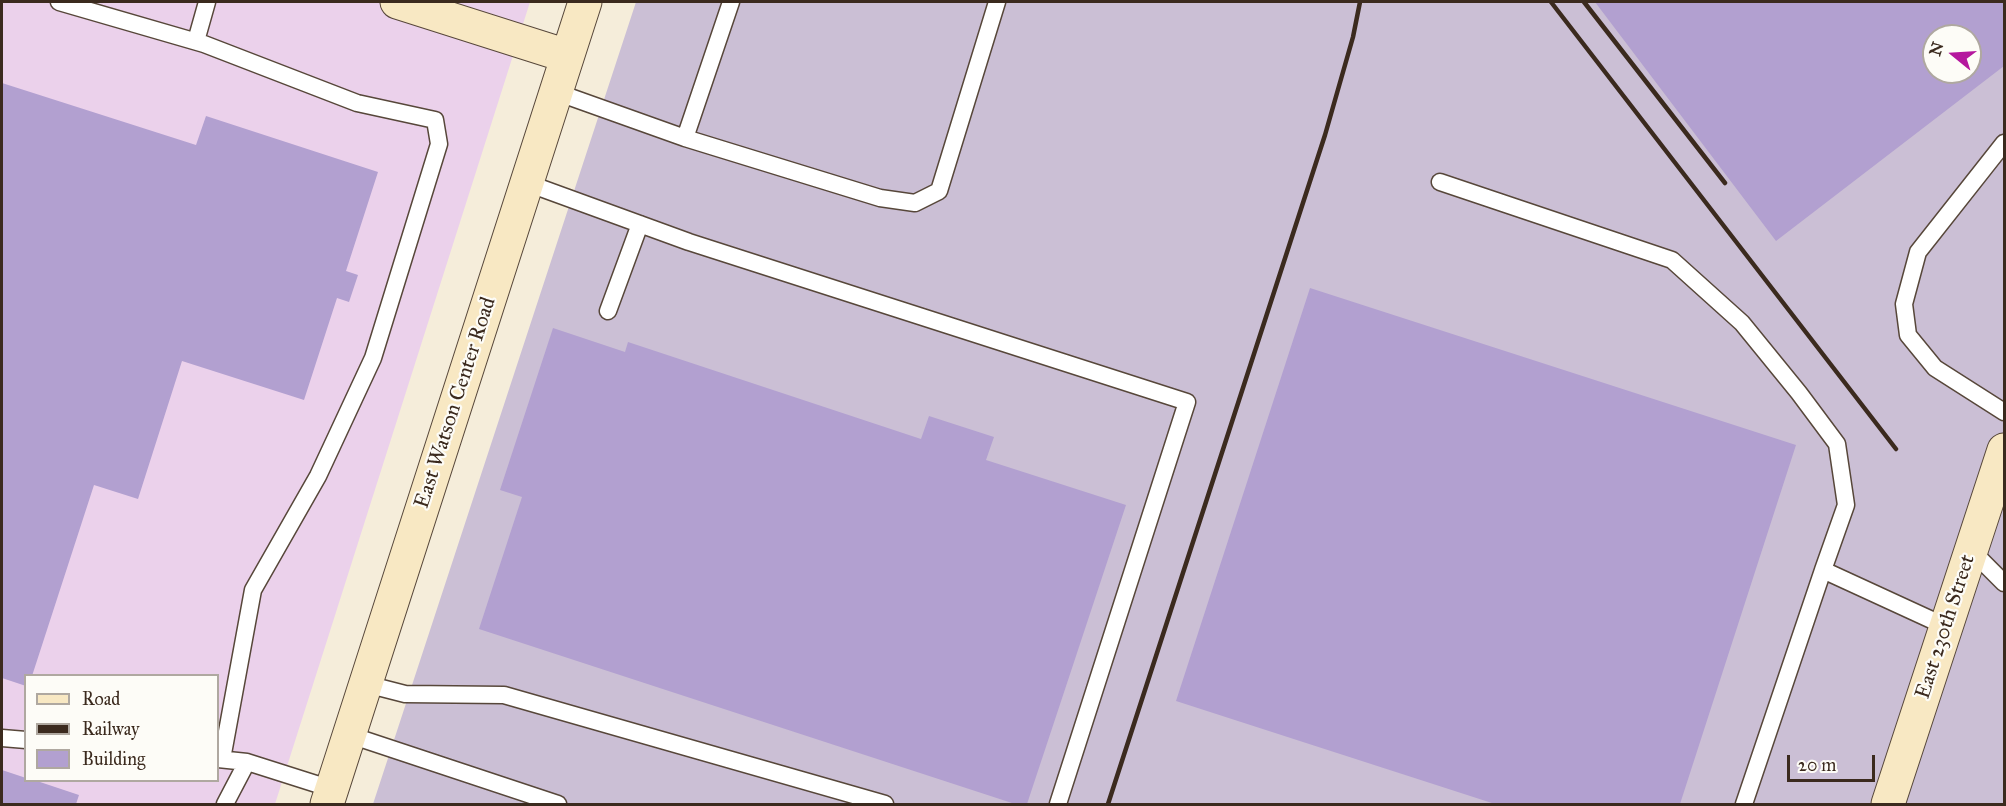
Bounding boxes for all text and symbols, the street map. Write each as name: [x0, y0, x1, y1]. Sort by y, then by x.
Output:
north arrow: [1922, 24, 1982, 84]
text: N: [1925, 40, 1947, 58]
street label: East Watson Center Road: [410, 294, 502, 512]
street label: East 230th Street: [1911, 552, 1981, 702]
legend: [24, 674, 219, 782]
text: Road: [82, 688, 120, 710]
text: Railway: [82, 718, 139, 740]
scale bar: [1790, 743, 1878, 781]
text: Building: [82, 748, 145, 770]
text: 20 m: [1798, 754, 1836, 776]

